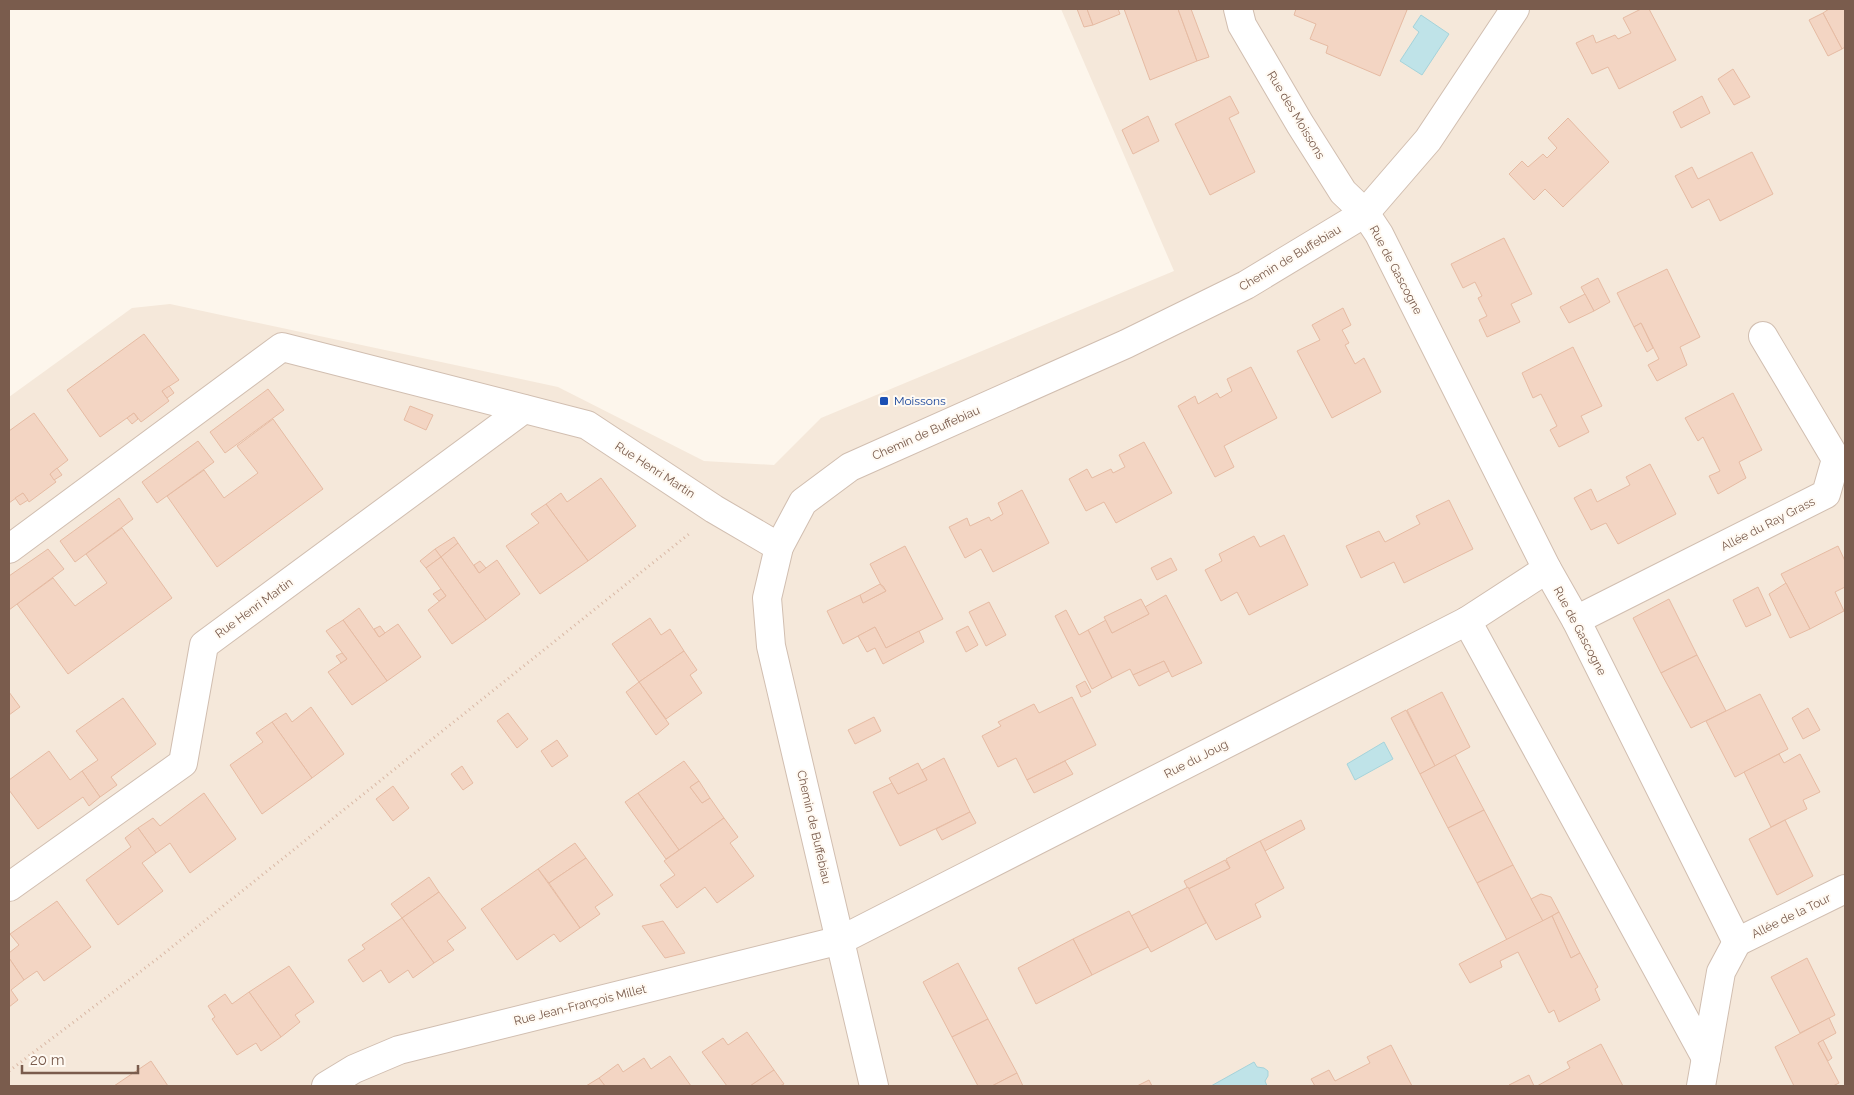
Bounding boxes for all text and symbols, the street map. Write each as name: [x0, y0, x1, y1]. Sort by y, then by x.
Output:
street label: Rue des Moissons: [1264, 69, 1328, 162]
street label: Chemin de Buffebiau: [1237, 222, 1343, 294]
street label: Rue de Gascogne: [1367, 223, 1425, 317]
place label: Moissons: [894, 394, 946, 408]
marker: Moissons: [878, 395, 890, 407]
street label: Chemin de Buffebiau: [870, 403, 982, 463]
street label: Rue Henri Martin: [612, 439, 698, 501]
street label: Allée du Ray Grass: [1719, 494, 1818, 554]
street label: Rue Henri Martin: [212, 575, 296, 641]
street label: Rue de Gascogne: [1551, 584, 1609, 678]
street label: Rue du Joug: [1162, 737, 1230, 781]
street label: Chemin de Buffebiau: [794, 769, 834, 885]
street label: Allée de la Tour: [1749, 890, 1834, 941]
street label: Rue Jean-François Millet: [512, 982, 648, 1028]
scale bar: [22, 1042, 139, 1074]
text: 20 m: [30, 1051, 65, 1069]

